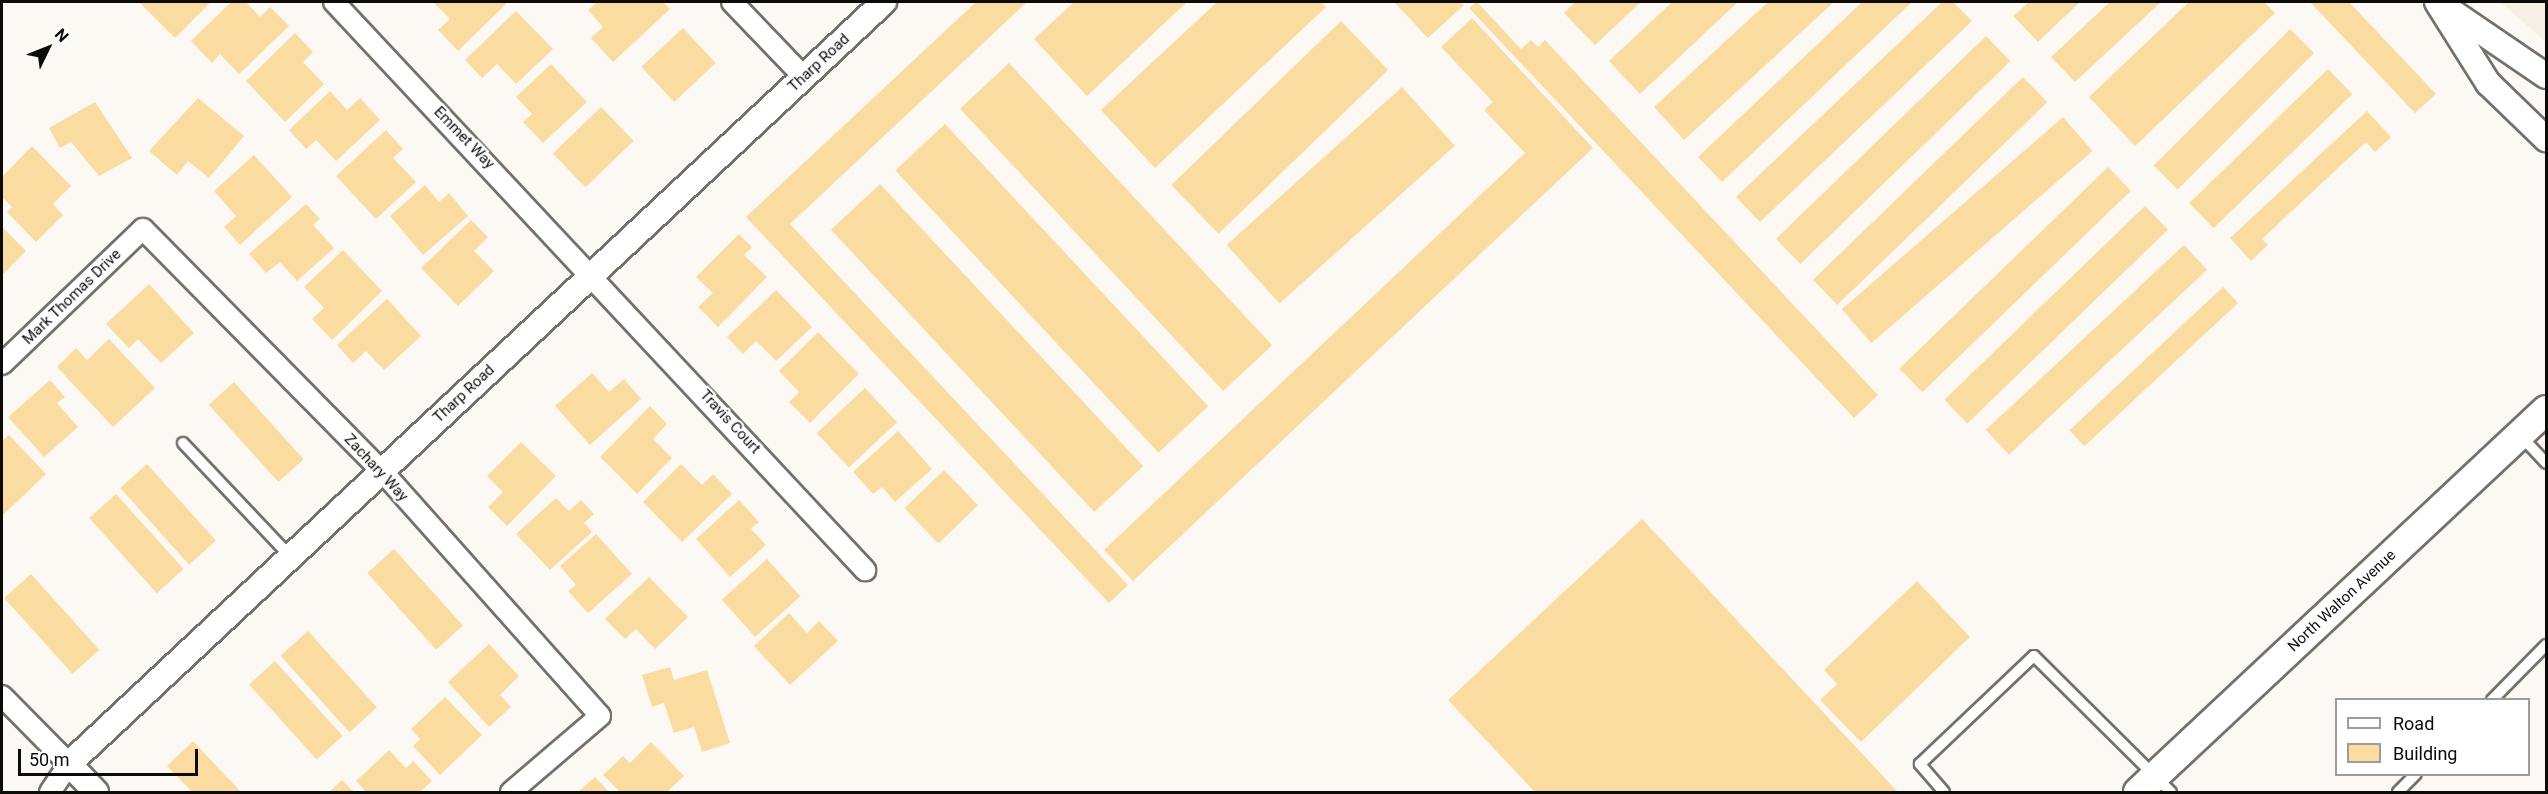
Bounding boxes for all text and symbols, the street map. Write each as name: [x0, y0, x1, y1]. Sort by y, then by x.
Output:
north arrow: [18, 18, 78, 78]
text: N: [51, 25, 72, 46]
street label: Tharp Road: [785, 30, 853, 96]
street label: Emmet Way: [430, 103, 498, 173]
street label: Mark Thomas Drive: [19, 245, 125, 349]
street label: Tharp Road: [430, 361, 498, 427]
street label: Travis Court: [696, 386, 764, 458]
street label: Zachary Way: [340, 431, 412, 505]
street label: North Walton Avenue: [2284, 546, 2400, 656]
legend: [2335, 698, 2530, 776]
text: Road: [2393, 713, 2434, 734]
scale bar: [21, 737, 201, 775]
text: Building: [2393, 743, 2457, 764]
text: 50 m: [29, 749, 69, 770]

